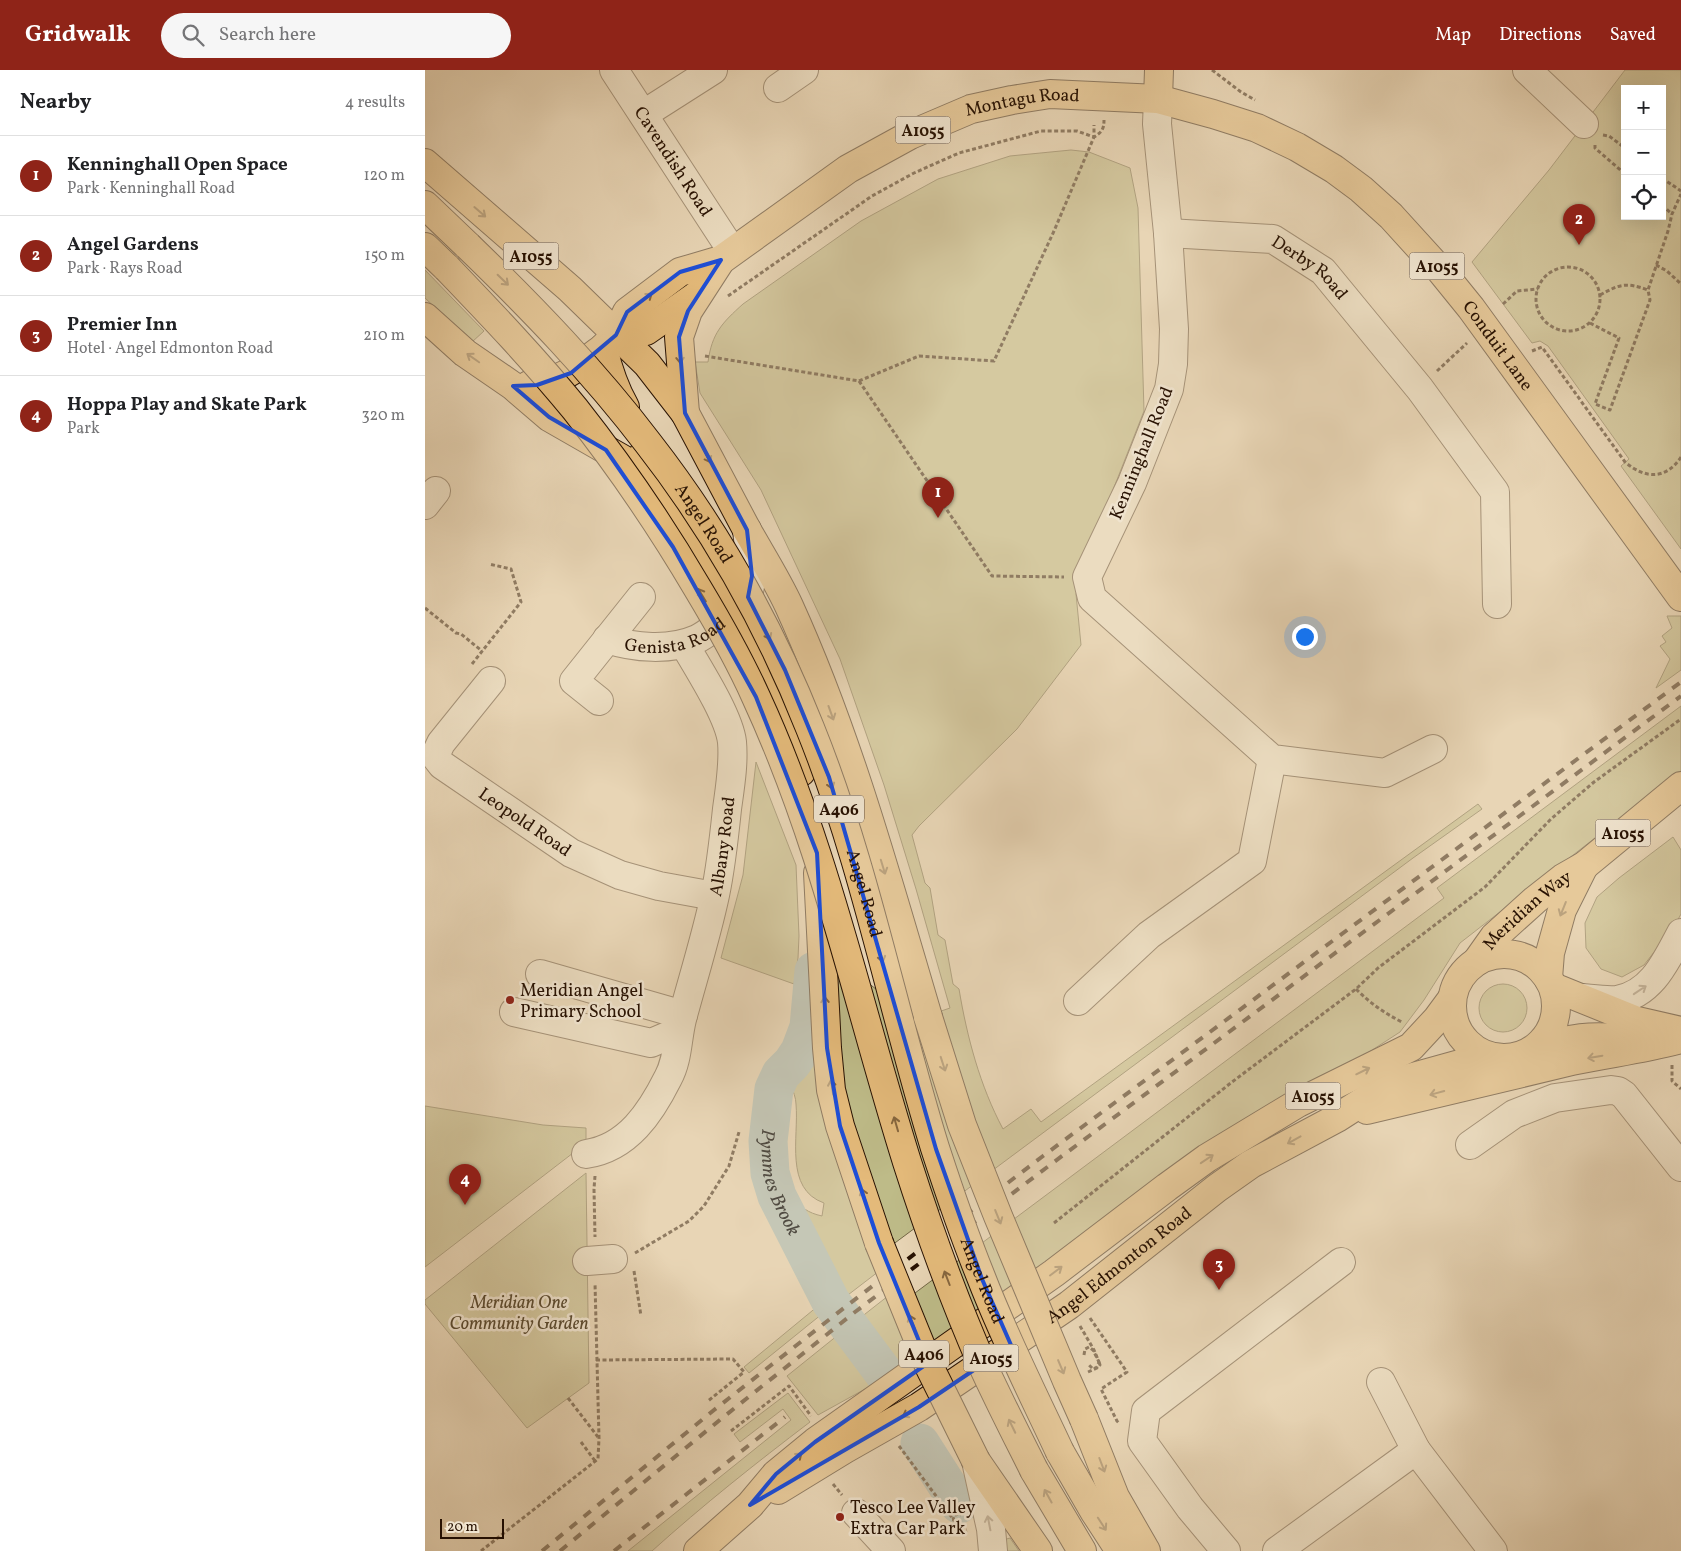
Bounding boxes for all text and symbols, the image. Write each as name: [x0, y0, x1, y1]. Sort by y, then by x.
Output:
search box: [161, 13, 511, 58]
text: Gridwalk: [25, 18, 131, 52]
icon: search: [179, 21, 207, 49]
text: Search here: [219, 22, 316, 48]
text: Map: [1435, 23, 1471, 48]
text: Directions: [1499, 23, 1582, 48]
text: Saved: [1610, 23, 1656, 48]
street label: Montagu Road: [963, 83, 1080, 124]
map controls: [1621, 85, 1666, 220]
button: +: [1621, 85, 1666, 130]
text: Nearby: [20, 88, 91, 117]
text: 4 results: [345, 92, 405, 114]
street label: Cavendish Road: [627, 102, 717, 222]
road number: A1055: [895, 116, 951, 144]
button: −: [1621, 130, 1666, 175]
text: Kenninghall Open Space: [67, 152, 288, 178]
text: 1: [33, 165, 39, 187]
text: 120 m: [363, 165, 405, 187]
button: locate: [1621, 175, 1666, 220]
text: Park · Kenninghall Road: [67, 178, 235, 200]
pin: 2: [1563, 204, 1595, 245]
one-way arrow: [474, 206, 487, 218]
street label: Derby Road: [1266, 230, 1353, 306]
text: Angel Gardens: [67, 232, 199, 258]
road number: A1055: [503, 242, 559, 270]
text: 2: [32, 245, 40, 267]
text: 150 m: [364, 245, 405, 267]
road number: A1055: [1409, 252, 1465, 280]
text: Park · Rays Road: [67, 258, 183, 280]
one-way arrow: [497, 274, 509, 286]
one-way arrow: [639, 292, 652, 303]
street label: Conduit Lane: [1456, 296, 1538, 397]
text: Premier Inn: [67, 312, 178, 338]
text: 3: [32, 325, 40, 347]
text: 210 m: [363, 325, 405, 347]
text: Hotel · Angel Edmonton Road: [67, 338, 273, 360]
one-way arrow: [676, 347, 685, 363]
one-way arrow: [466, 353, 480, 363]
street label: Kenninghall Road: [1104, 383, 1180, 524]
text: Hoppa Play and Skate Park: [67, 392, 307, 418]
text: 4: [31, 405, 41, 427]
text: 320 m: [361, 405, 405, 427]
text: Park: [67, 418, 100, 440]
one-way arrow: [702, 449, 712, 464]
pin: 1: [922, 477, 954, 518]
street label: Angel Road: [668, 479, 738, 569]
one-way arrow: [696, 589, 706, 603]
street label: Genista Road: [623, 612, 731, 661]
your location: [1292, 624, 1318, 650]
one-way arrow: [762, 625, 772, 640]
one-way arrow: [827, 705, 837, 720]
one-way arrow: [826, 774, 836, 790]
street label: Leopold Road: [473, 782, 576, 864]
street label: Albany Road: [704, 795, 743, 899]
road number: A406: [814, 796, 864, 822]
road number: A1055: [1595, 820, 1651, 846]
street label: Angel Road: [839, 846, 888, 940]
one-way arrow: [878, 859, 888, 875]
street label: Meridian Way: [1477, 865, 1577, 956]
one-way arrow: [1558, 901, 1567, 916]
one-way arrow: [877, 946, 886, 962]
place label: Meridian Angel Primary School: [520, 979, 643, 1025]
one-way arrow: [1632, 985, 1646, 995]
marker: Meridian Angel Primary School: [504, 994, 516, 1006]
one-way arrow: [820, 996, 829, 1012]
one-way arrow: [1588, 1053, 1604, 1062]
one-way arrow: [939, 1056, 948, 1071]
one-way arrow: [1356, 1066, 1371, 1076]
one-way arrow: [826, 1080, 836, 1096]
road number: A1055: [1285, 1082, 1341, 1110]
one-way arrow: [1429, 1088, 1445, 1098]
one-way arrow: [891, 1116, 900, 1132]
water label: Pymmes Brook: [753, 1128, 806, 1241]
one-way arrow: [1286, 1135, 1301, 1145]
one-way arrow: [1199, 1154, 1213, 1164]
pin: 4: [449, 1164, 481, 1205]
one-way arrow: [859, 1189, 868, 1205]
street label: Angel Edmonton Road: [1042, 1201, 1198, 1331]
one-way arrow: [994, 1209, 1004, 1224]
street label: Angel Road: [953, 1234, 1010, 1328]
pin: 3: [1203, 1249, 1235, 1290]
one-way arrow: [1049, 1266, 1062, 1277]
one-way arrow: [942, 1271, 951, 1286]
park label: Meridian One Community Garden: [449, 1291, 589, 1337]
one-way arrow: [906, 1315, 916, 1330]
road number: A406: [899, 1340, 949, 1368]
road number: A1055: [963, 1345, 1019, 1372]
one-way arrow: [1056, 1359, 1066, 1374]
one-way arrow: [902, 1408, 917, 1418]
one-way arrow: [1007, 1419, 1017, 1434]
one-way arrow: [789, 1452, 802, 1463]
one-way arrow: [1098, 1456, 1107, 1472]
one-way arrow: [1043, 1489, 1053, 1504]
place label: Tesco Lee Valley Extra Car Park: [850, 1496, 976, 1542]
marker: Tesco Lee Valley Extra Car Park: [834, 1511, 846, 1523]
one-way arrow: [984, 1515, 994, 1531]
scale bar: [440, 1516, 504, 1539]
one-way arrow: [1097, 1517, 1108, 1531]
text: 20 m: [447, 1518, 478, 1537]

